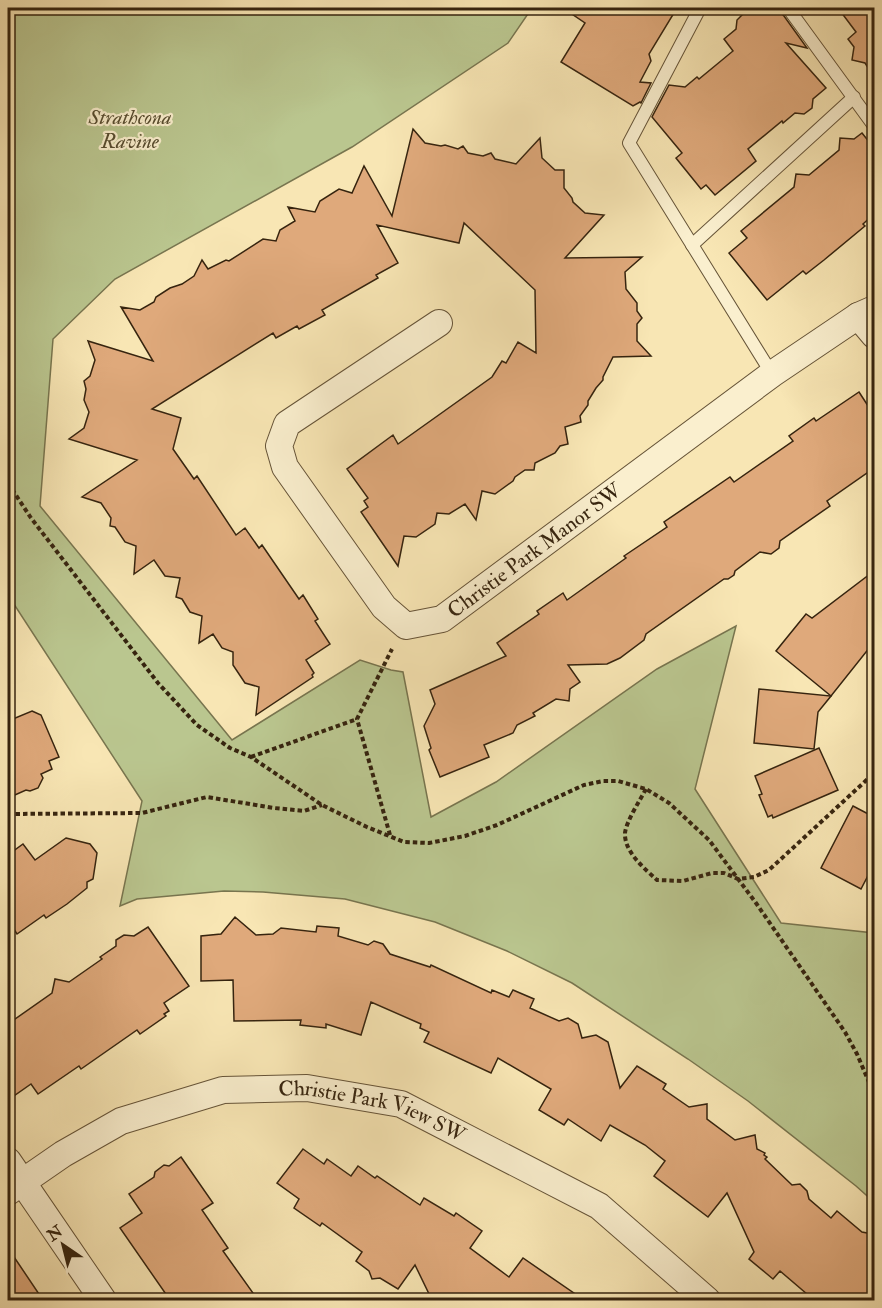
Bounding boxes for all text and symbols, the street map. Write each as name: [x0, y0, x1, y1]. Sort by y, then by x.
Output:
park label: Strathcona Ravine: [87, 104, 172, 155]
street label: Christie Park Manor SW: [442, 477, 628, 624]
street label: Christie Park View SW: [278, 1075, 470, 1149]
north arrow: [33, 1215, 93, 1275]
text: N: [43, 1221, 67, 1246]

